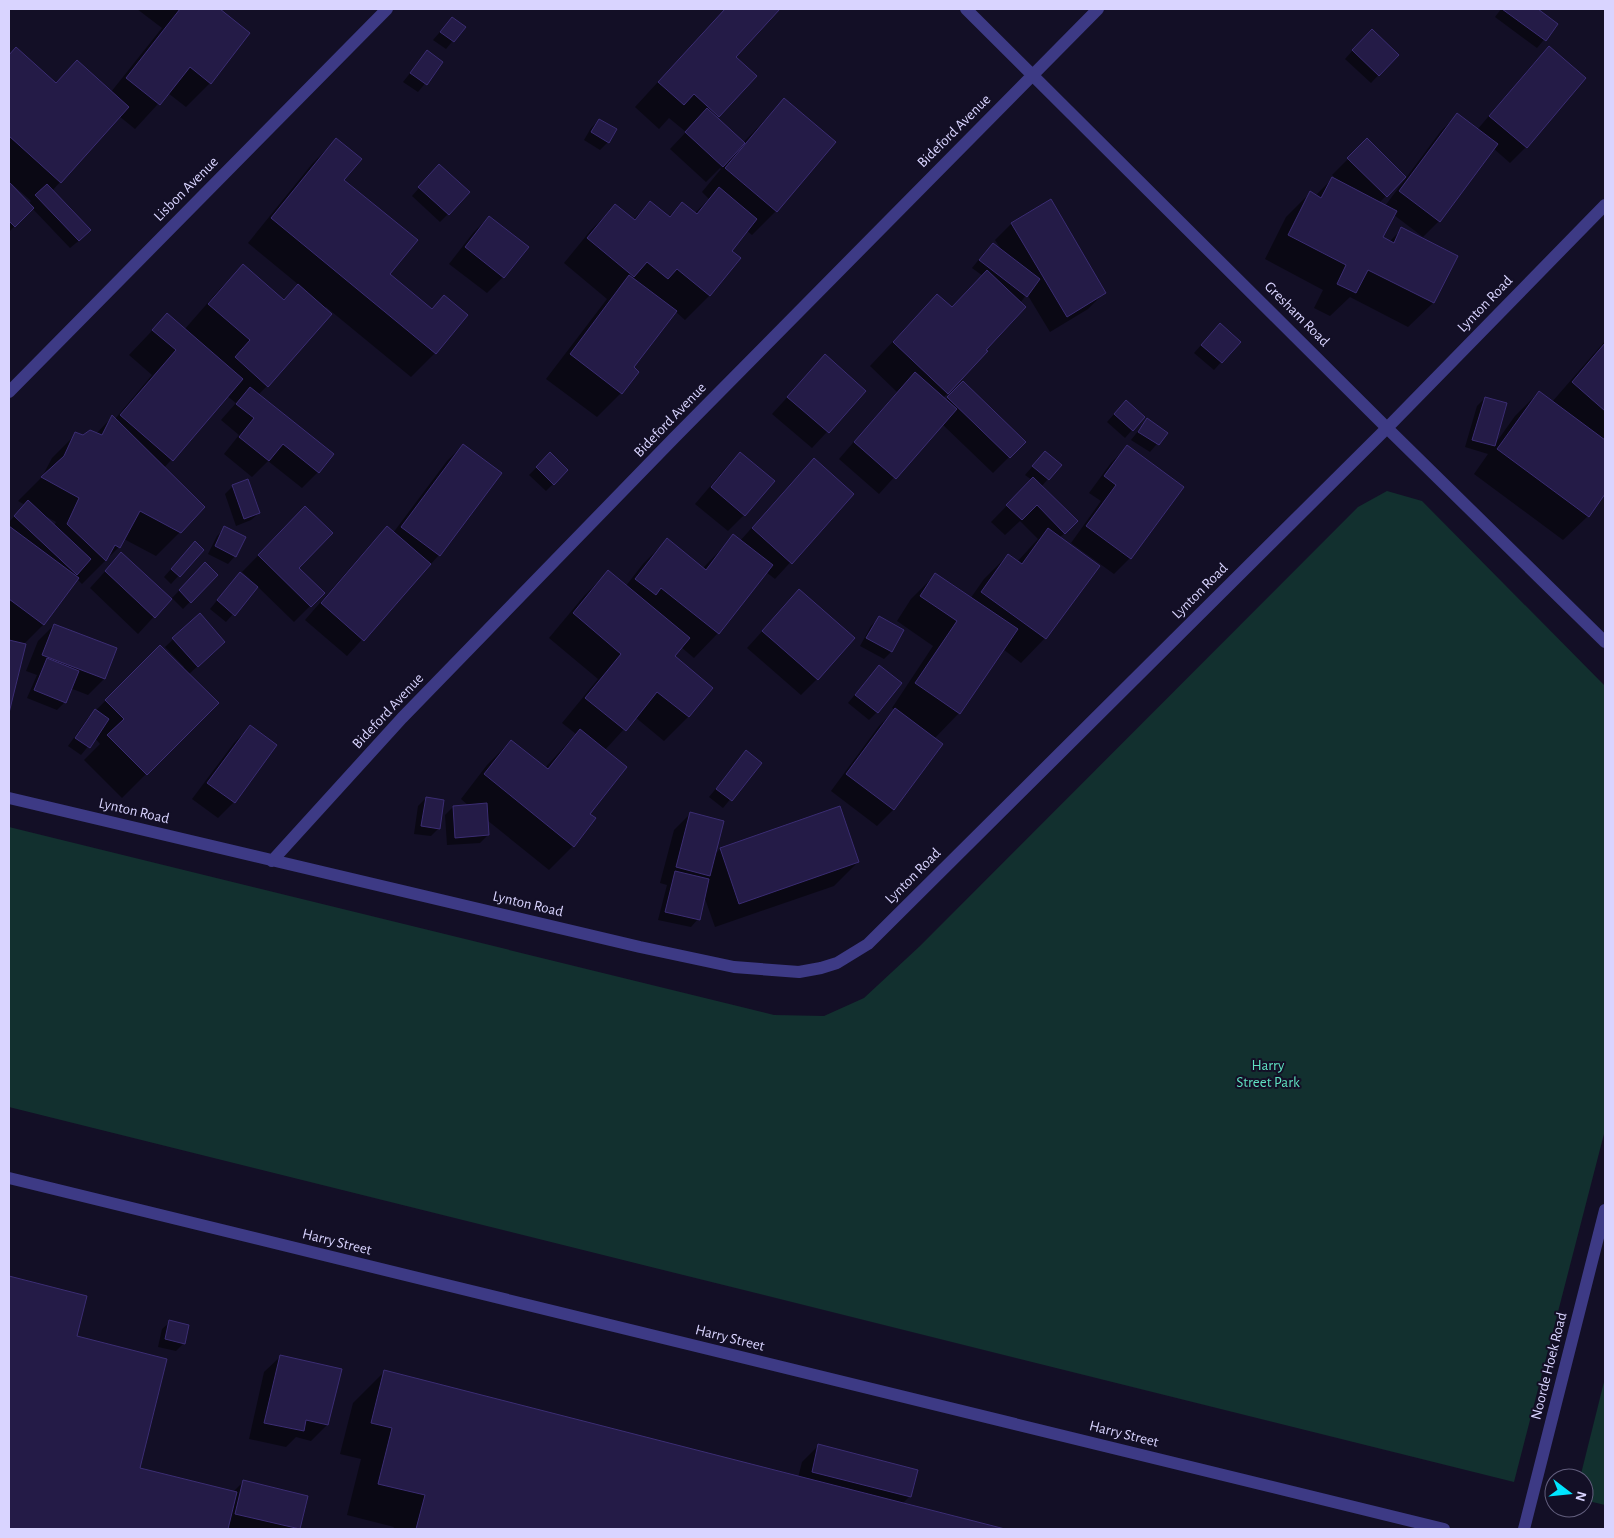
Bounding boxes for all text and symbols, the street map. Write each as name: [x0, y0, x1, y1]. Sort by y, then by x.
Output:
street label: Bideford Avenue: [915, 91, 994, 170]
street label: Lisbon Avenue: [151, 154, 221, 224]
street label: Lynton Road: [1455, 273, 1516, 335]
street label: Gresham Road: [1262, 279, 1332, 349]
street label: Bideford Avenue: [631, 380, 709, 460]
street label: Lynton Road: [1169, 560, 1231, 622]
street label: Bideford Avenue: [350, 670, 427, 751]
street label: Lynton Road: [97, 796, 171, 826]
street label: Lynton Road: [882, 845, 944, 907]
street label: Lynton Road: [491, 889, 565, 919]
park label: Harry Street Park: [1236, 1058, 1300, 1090]
street label: Harry Street: [301, 1226, 373, 1258]
street label: Noorde Hoek Road: [1528, 1311, 1570, 1421]
street label: Harry Street: [694, 1322, 766, 1354]
street label: Harry Street: [1088, 1418, 1160, 1450]
north arrow: [1544, 1468, 1594, 1518]
text: N: [1572, 1490, 1589, 1503]

